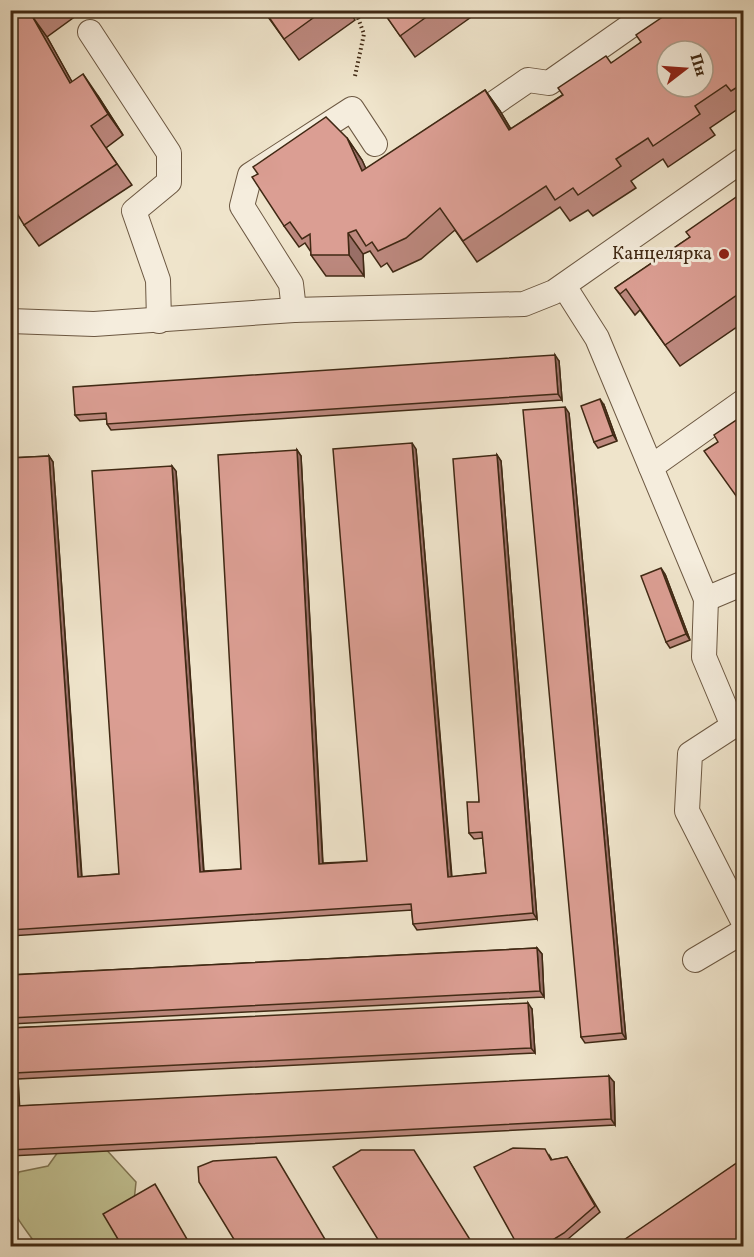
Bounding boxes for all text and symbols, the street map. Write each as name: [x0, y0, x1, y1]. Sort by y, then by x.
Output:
north arrow: [655, 39, 715, 99]
text: Пн: [684, 51, 711, 79]
place label: Канцелярка: [612, 242, 712, 267]
marker: Канцелярка: [717, 247, 731, 261]

